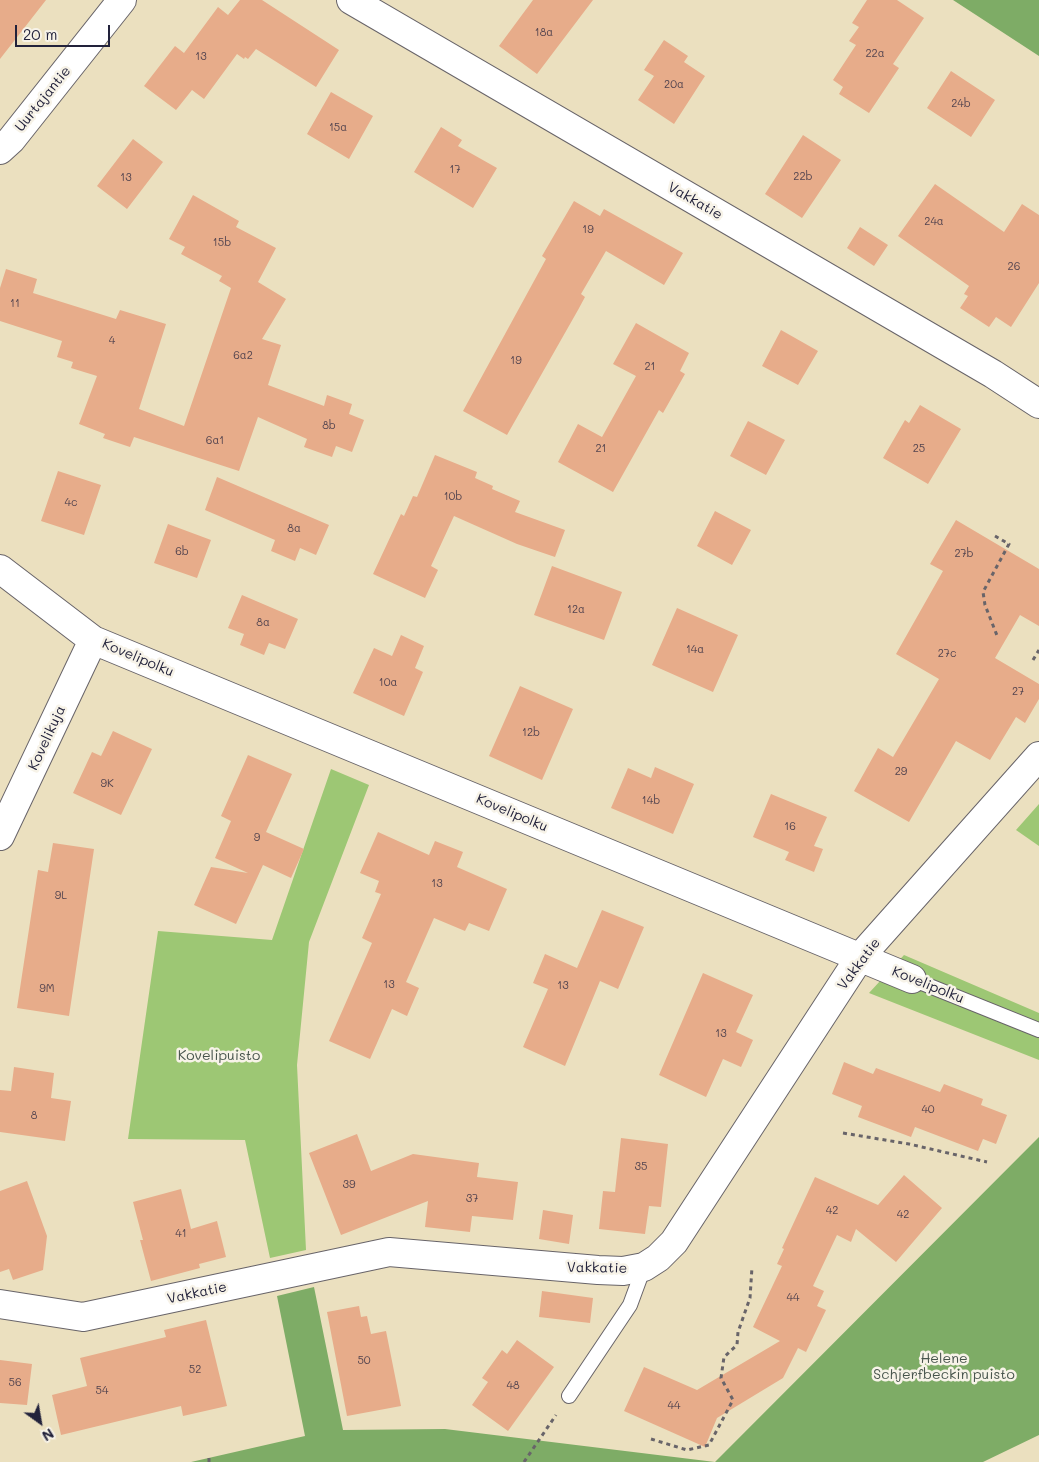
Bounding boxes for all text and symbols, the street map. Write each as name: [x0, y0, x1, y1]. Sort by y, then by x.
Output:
scale bar: [18, 15, 112, 47]
text: 20 m: [23, 24, 57, 44]
house number: 18a: [535, 26, 553, 40]
house number: 22a: [865, 47, 885, 61]
house number: 13: [195, 50, 207, 64]
street label: Uurtajantie: [12, 63, 74, 135]
house number: 20a: [664, 78, 684, 92]
house number: 24b: [951, 97, 971, 111]
house number: 15a: [329, 121, 347, 135]
house number: 17: [449, 163, 461, 177]
house number: 22b: [793, 170, 813, 184]
house number: 13: [120, 171, 132, 185]
street label: Vakkatie: [665, 179, 725, 223]
house number: 24a: [924, 215, 944, 229]
house number: 19: [582, 223, 594, 237]
house number: 15b: [213, 236, 231, 250]
house number: 26: [1008, 260, 1020, 274]
house number: 11: [10, 297, 20, 311]
house number: 4: [109, 334, 115, 348]
house number: 6a2: [233, 349, 253, 363]
house number: 19: [510, 354, 522, 368]
house number: 21: [644, 360, 656, 374]
house number: 8b: [322, 419, 336, 433]
house number: 6a1: [206, 434, 224, 448]
house number: 21: [595, 442, 607, 456]
house number: 25: [913, 442, 925, 456]
house number: 10b: [444, 490, 462, 504]
house number: 4c: [65, 496, 77, 510]
house number: 8a: [287, 522, 301, 536]
house number: 6b: [175, 545, 189, 559]
house number: 27b: [954, 547, 974, 561]
house number: 12a: [567, 603, 585, 617]
house number: 8a: [256, 616, 270, 630]
street label: Kovelipolku: [100, 635, 176, 681]
house number: 14a: [686, 643, 704, 657]
house number: 27c: [938, 647, 956, 661]
house number: 10a: [379, 676, 397, 690]
house number: 27: [1012, 685, 1024, 699]
street label: Kovelikuja: [25, 703, 69, 773]
house number: 12b: [522, 726, 540, 740]
house number: 29: [895, 765, 907, 779]
house number: 9K: [100, 777, 114, 791]
street label: Kovelipolku: [474, 790, 550, 836]
house number: 14b: [642, 794, 660, 808]
house number: 16: [784, 820, 796, 834]
house number: 9: [254, 831, 260, 845]
house number: 13: [431, 877, 443, 891]
house number: 9L: [55, 889, 67, 903]
street label: Vakkatie: [834, 935, 884, 993]
street label: Kovelipolku: [890, 963, 966, 1007]
house number: 13: [383, 978, 395, 992]
house number: 13: [557, 979, 569, 993]
house number: 9M: [39, 982, 55, 996]
house number: 13: [715, 1027, 727, 1041]
park label: Kovelipuisto: [178, 1048, 260, 1064]
house number: 40: [921, 1103, 935, 1117]
house number: 8: [31, 1109, 37, 1123]
house number: 35: [635, 1160, 647, 1174]
house number: 39: [343, 1178, 355, 1192]
house number: 37: [466, 1192, 478, 1206]
house number: 42: [826, 1204, 838, 1218]
house number: 42: [897, 1208, 909, 1222]
house number: 41: [175, 1227, 187, 1241]
street label: Vakkatie: [567, 1259, 627, 1277]
street label: Vakkatie: [166, 1279, 228, 1307]
house number: 44: [787, 1291, 799, 1305]
park label: Helene Schjerfbeckin puisto: [873, 1351, 1015, 1384]
house number: 50: [357, 1354, 371, 1368]
house number: 52: [189, 1363, 201, 1377]
house number: 56: [8, 1376, 22, 1390]
house number: 48: [506, 1379, 520, 1393]
house number: 54: [96, 1384, 108, 1398]
north arrow: [15, 1397, 65, 1447]
house number: 44: [668, 1399, 680, 1413]
text: N: [39, 1424, 58, 1446]

